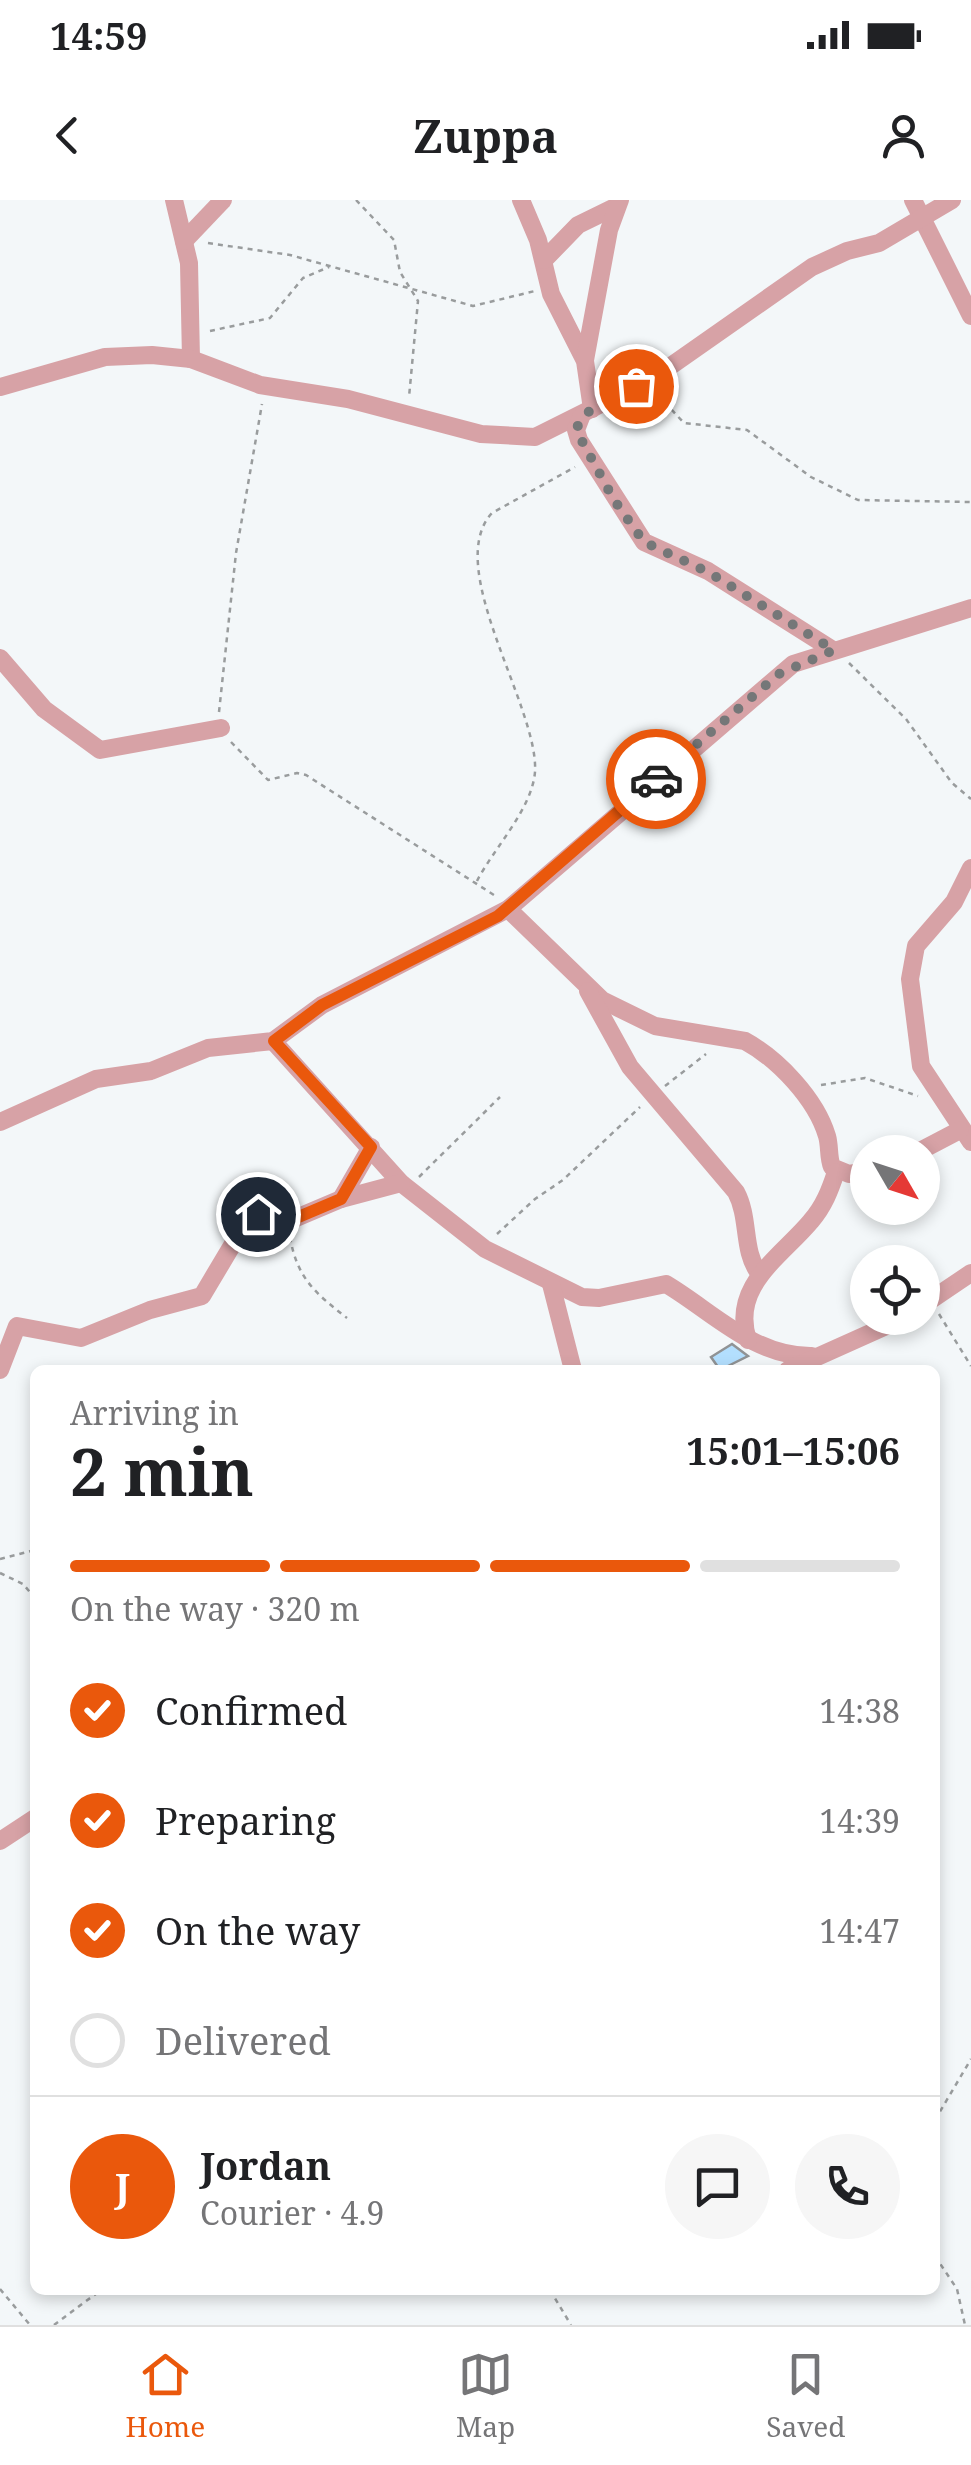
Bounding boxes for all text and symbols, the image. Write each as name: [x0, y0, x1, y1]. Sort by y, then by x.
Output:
text: 14:59: [50, 9, 147, 61]
text: Zuppa: [413, 105, 558, 166]
icon: back: [40, 108, 95, 163]
icon: person: [876, 108, 931, 163]
pin: [594, 344, 679, 429]
icon: bag: [609, 359, 664, 414]
courier: [606, 729, 706, 829]
icon: car: [629, 752, 684, 807]
north arrow: [850, 1135, 940, 1225]
map controls: [850, 1135, 940, 1335]
pin: [216, 1172, 301, 1257]
icon: home: [231, 1187, 286, 1242]
button: locate: [850, 1245, 940, 1335]
text: Arriving in: [70, 1391, 239, 1434]
text: 15:01–15:06: [686, 1424, 900, 1476]
text: 2 min: [70, 1427, 254, 1515]
text: On the way · 320 m: [70, 1587, 360, 1630]
icon: check: [70, 1683, 125, 1738]
text: Confirmed: [155, 1684, 347, 1736]
text: 14:38: [819, 1689, 900, 1732]
icon: check: [70, 1793, 125, 1848]
text: Preparing: [155, 1794, 336, 1846]
text: 14:39: [819, 1799, 900, 1842]
icon: check: [70, 1903, 125, 1958]
text: On the way: [155, 1904, 360, 1956]
text: 14:47: [819, 1909, 900, 1952]
text: Delivered: [155, 2014, 331, 2066]
button: chat: [665, 2134, 770, 2239]
button: phone: [795, 2134, 900, 2239]
text: Jordan: [200, 2139, 331, 2191]
text: J: [115, 2160, 130, 2212]
text: Courier · 4.9: [200, 2191, 384, 2234]
tab: Home: [125, 2347, 205, 2445]
tab: Map: [456, 2347, 515, 2445]
tab: Saved: [766, 2347, 846, 2445]

